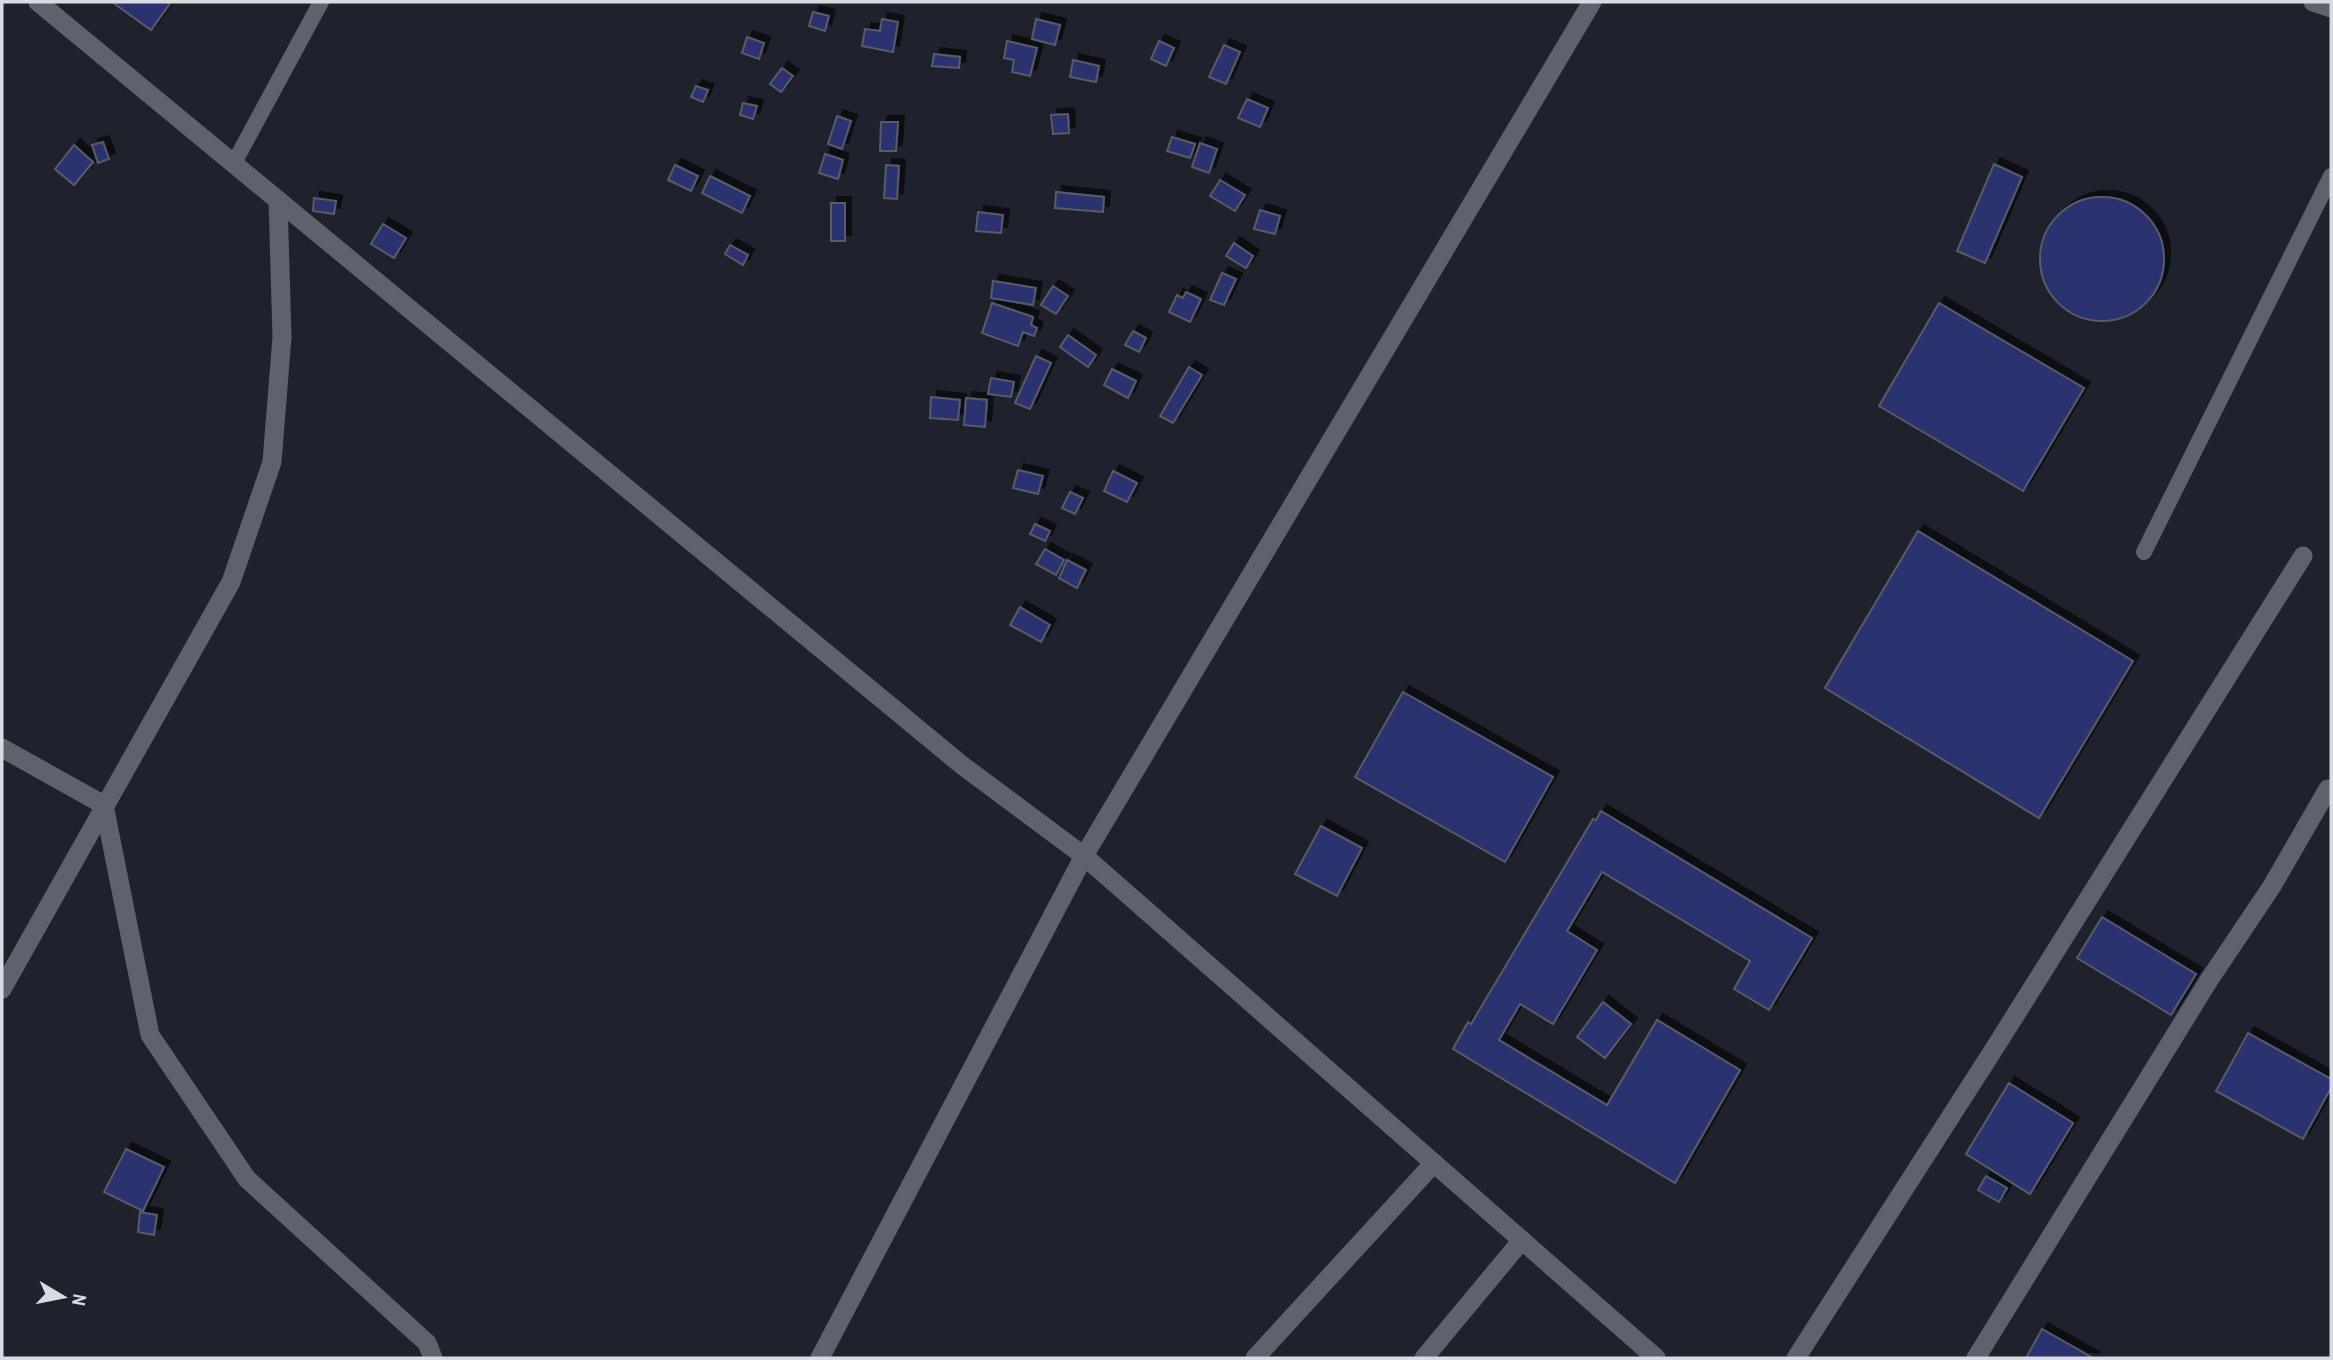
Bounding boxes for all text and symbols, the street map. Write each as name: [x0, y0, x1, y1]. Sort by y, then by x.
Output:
north arrow: [28, 1262, 98, 1332]
text: N: [66, 1292, 94, 1308]

